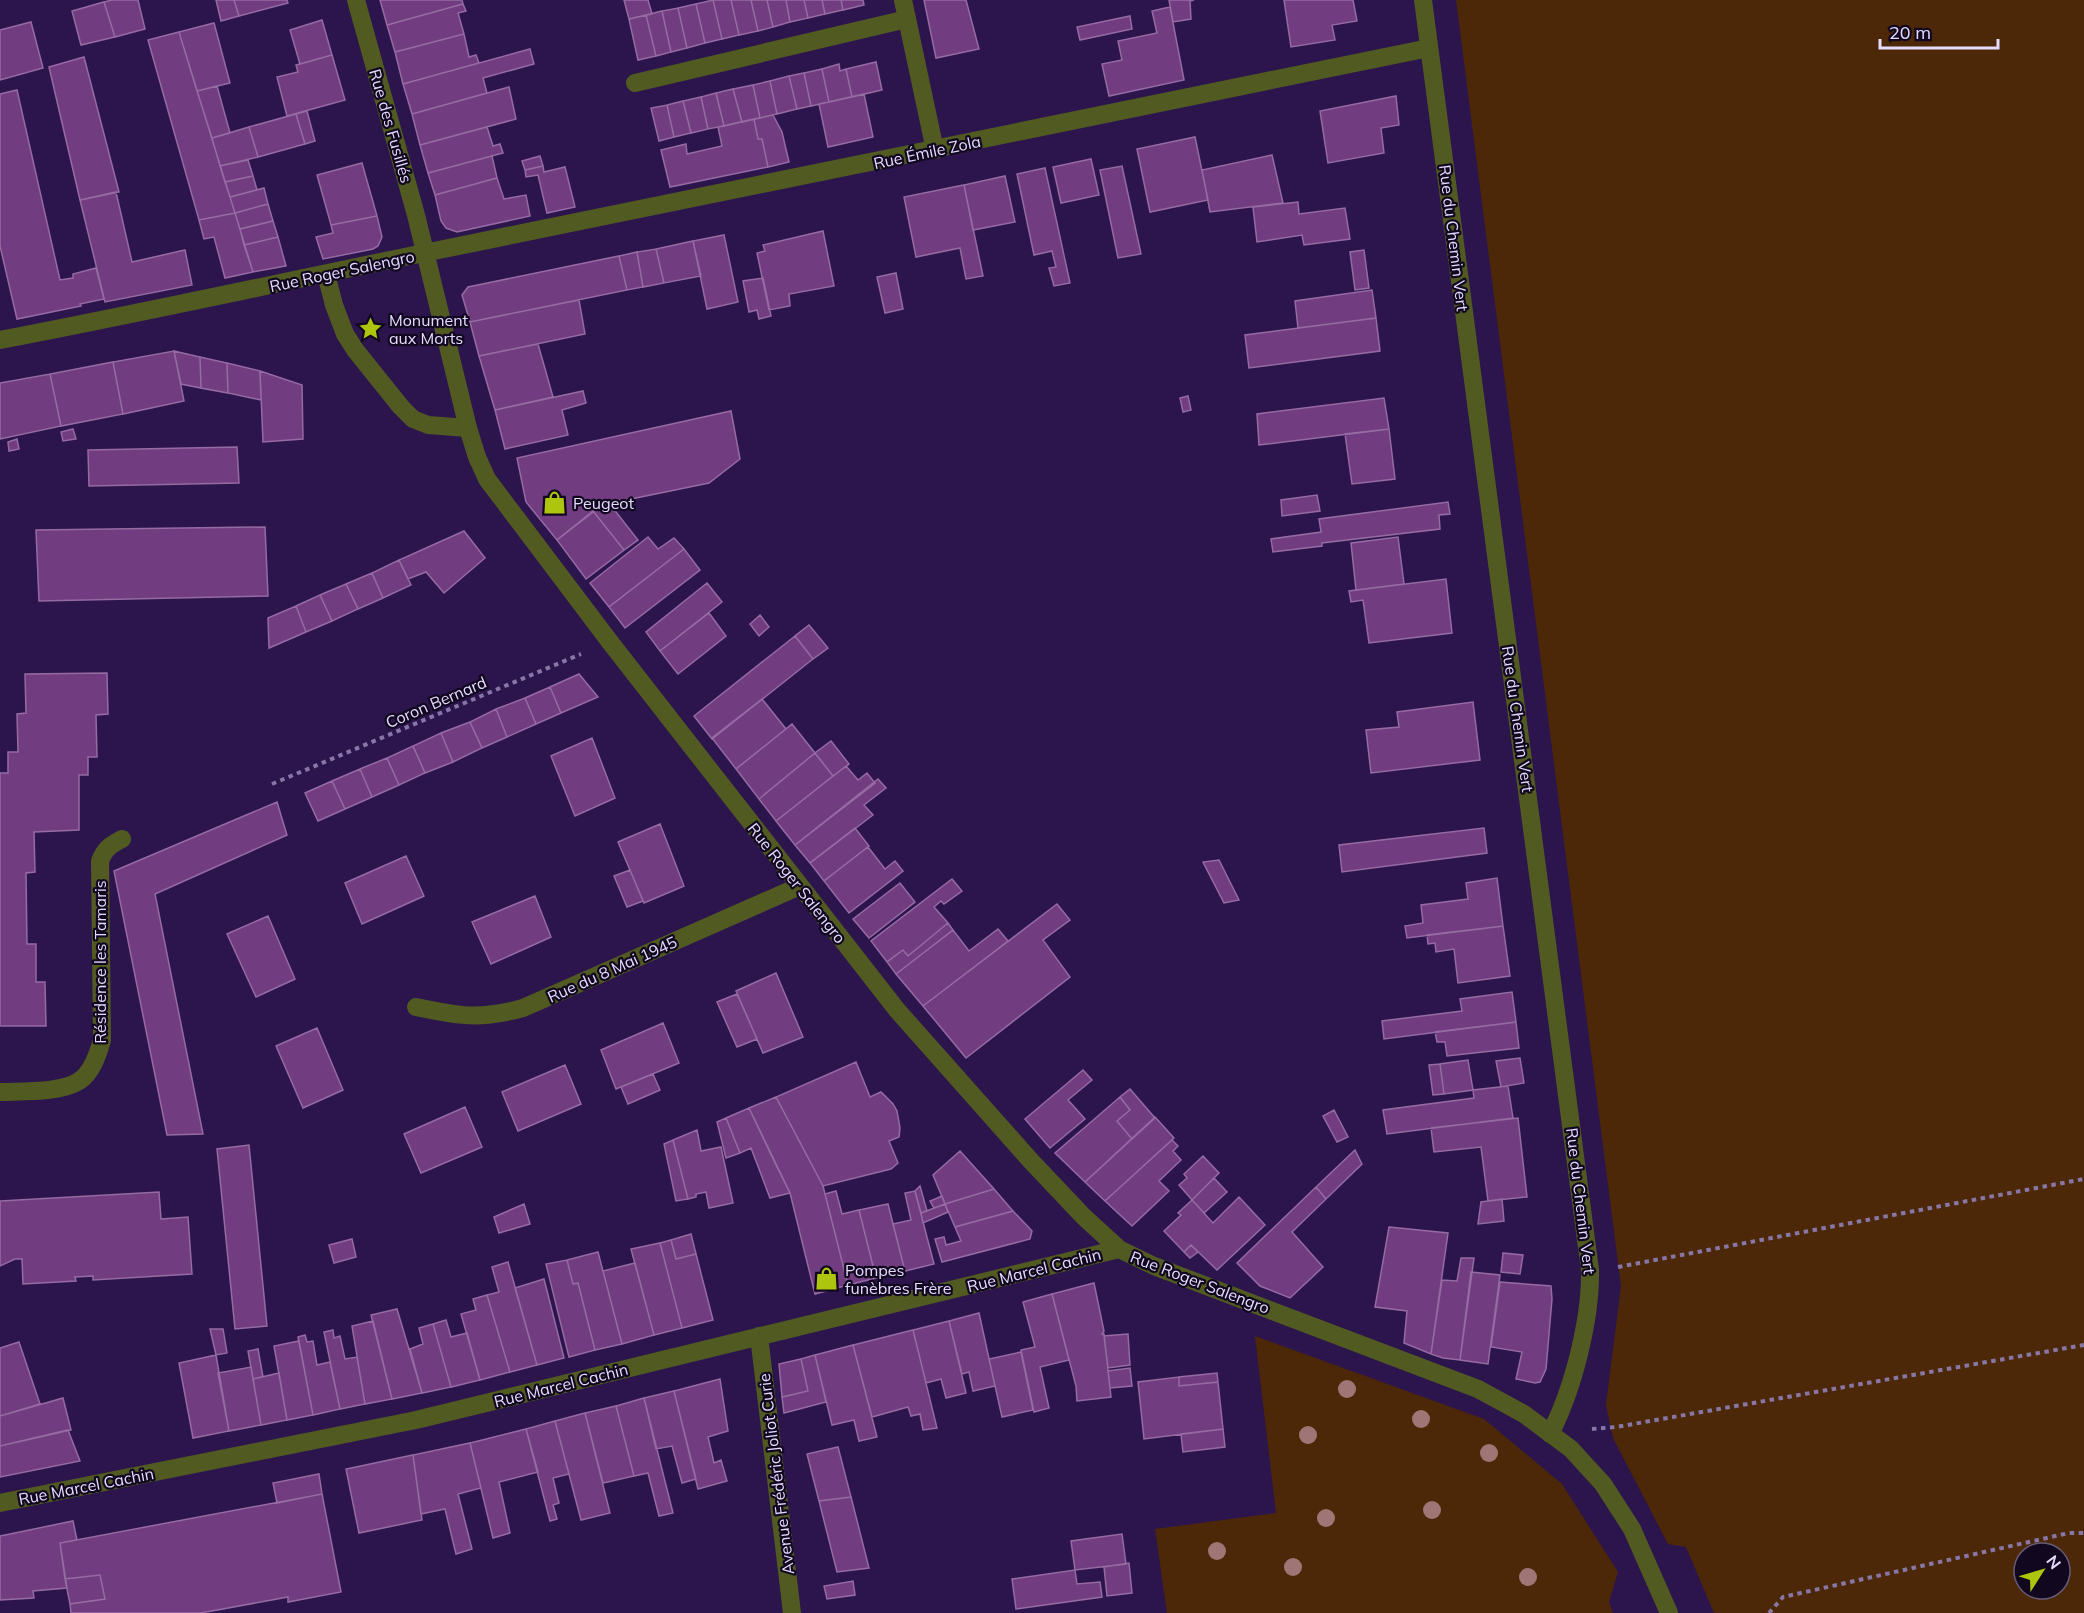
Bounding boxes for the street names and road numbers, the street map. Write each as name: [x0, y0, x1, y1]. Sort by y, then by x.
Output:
street label: Rue des Fusillés: [365, 67, 417, 185]
street label: Rue Émile Zola: [872, 131, 982, 173]
street label: Rue du Chemin Vert: [1435, 164, 1473, 313]
street label: Rue Roger Salengro: [268, 246, 416, 296]
street label: Rue du Chemin Vert: [1498, 645, 1538, 794]
street label: Coron Bernard: [383, 672, 489, 732]
street label: Rue Roger Salengro: [744, 819, 850, 947]
street label: Résidence les Tamaris: [90, 880, 110, 1044]
street label: Rue du 8 Mai 1945: [544, 931, 680, 1007]
street label: Rue du Chemin Vert: [1562, 1127, 1600, 1276]
street label: Rue Marcel Cachin: [965, 1244, 1103, 1296]
street label: Rue Roger Salengro: [1128, 1246, 1272, 1318]
street label: Rue Marcel Cachin: [492, 1359, 630, 1411]
street label: Avenue Frédéric Joliot Curie: [754, 1372, 798, 1576]
street label: Rue Marcel Cachin: [17, 1463, 155, 1509]

